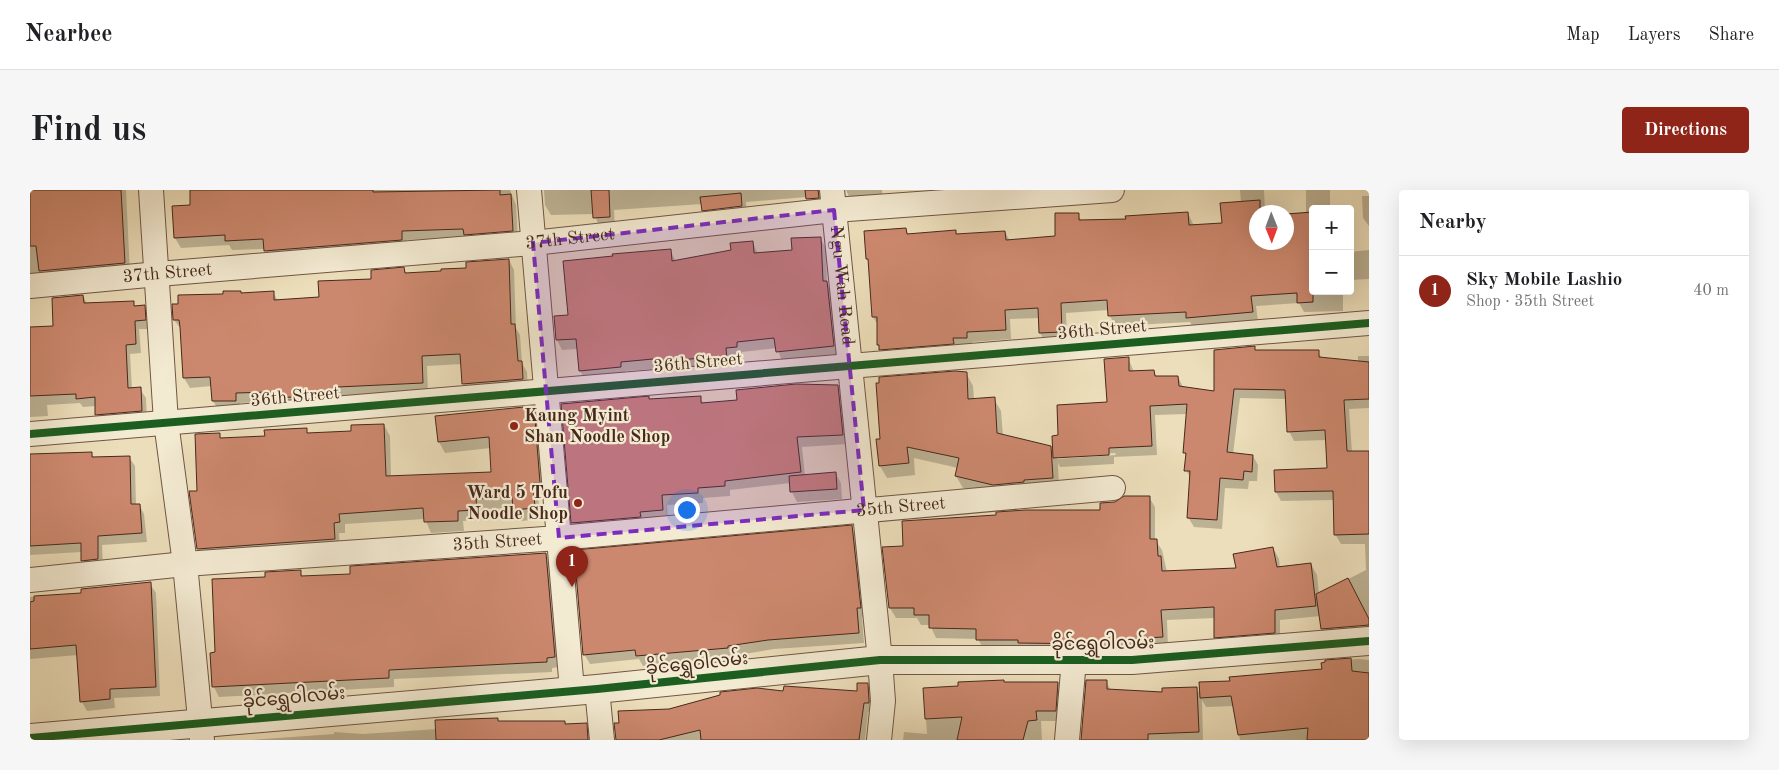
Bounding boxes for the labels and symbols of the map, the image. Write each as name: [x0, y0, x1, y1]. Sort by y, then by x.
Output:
north arrow: [1249, 205, 1294, 250]
street label: 37th Street: [525, 225, 616, 253]
street label: Ngu Wah Road: [827, 225, 857, 346]
street label: 37th Street: [122, 261, 213, 286]
street label: 36th Street: [1057, 317, 1147, 343]
street label: 36th Street: [653, 350, 743, 376]
street label: 36th Street: [250, 384, 340, 410]
place label: Kaung Myint Shan Noodle Shop: [524, 407, 670, 446]
marker: Kaung Myint Shan Noodle Shop: [508, 420, 520, 432]
place label: Ward 5 Tofu Noodle Shop: [466, 484, 568, 523]
street label: 35th Street: [855, 494, 946, 520]
marker: Ward 5 Tofu Noodle Shop: [572, 497, 584, 509]
your location: [674, 497, 700, 523]
street label: 35th Street: [452, 530, 543, 554]
pin: 1: [556, 546, 588, 587]
street label: ခိုင်ရွှေဝါလမ်း: [1051, 628, 1155, 659]
street label: ခိုင်ရွှေဝါလမ်း: [644, 644, 750, 683]
street label: ခိုင်ရွှေဝါလမ်း: [241, 679, 347, 716]

